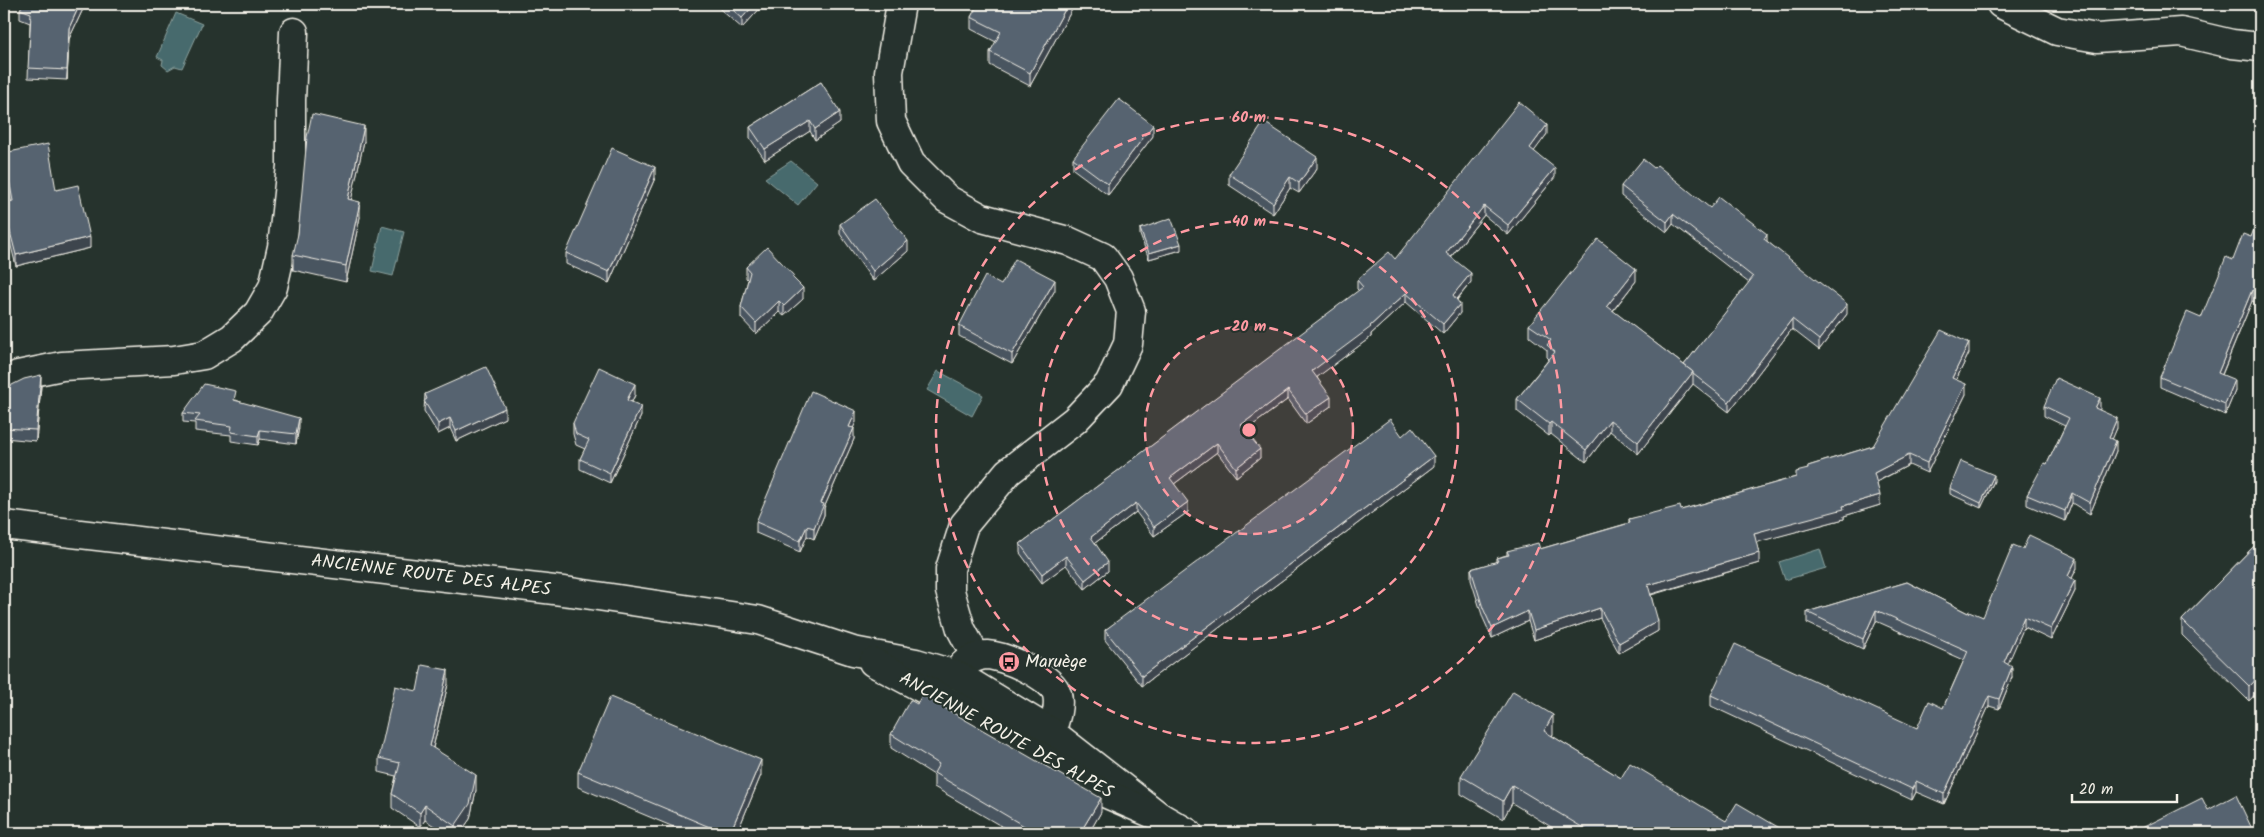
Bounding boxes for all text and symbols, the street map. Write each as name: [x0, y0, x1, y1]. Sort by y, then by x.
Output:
text: 60 m: [1232, 106, 1266, 130]
text: 40 m: [1232, 210, 1266, 234]
text: 20 m: [1232, 315, 1266, 339]
centre of rings: [1240, 421, 1258, 439]
street label: ANCIENNE ROUTE DES ALPES: [309, 547, 553, 605]
place label: Maruège: [1025, 648, 1087, 677]
bus stop icon: Maruège: [997, 650, 1021, 674]
street label: ANCIENNE ROUTE DES ALPES: [893, 665, 1119, 807]
scale bar: [2072, 772, 2176, 804]
text: 20 m: [2079, 778, 2113, 802]

